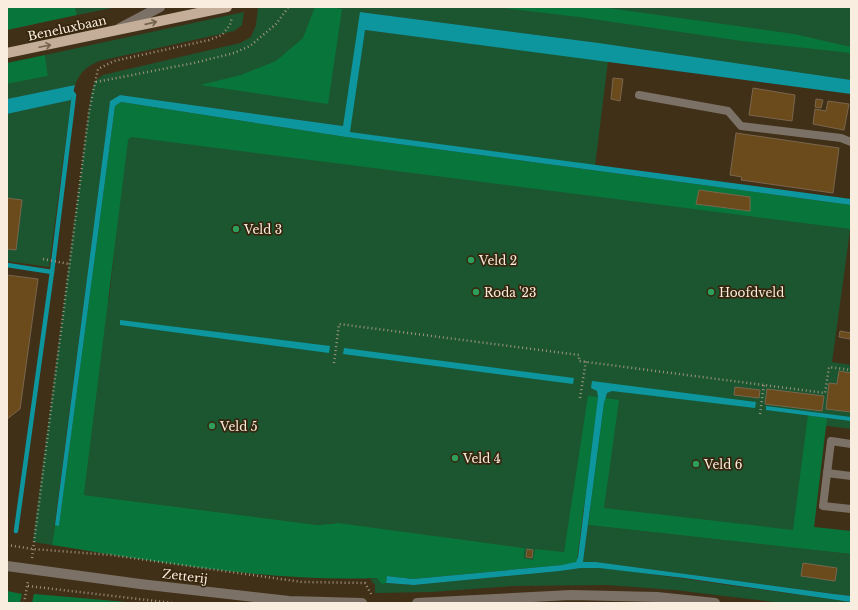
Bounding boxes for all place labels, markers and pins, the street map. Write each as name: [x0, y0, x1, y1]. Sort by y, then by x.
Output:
place label: Veld 3: [243, 222, 282, 237]
marker: Veld 3: [231, 224, 241, 234]
place label: Veld 2: [478, 253, 517, 268]
marker: Veld 2: [466, 255, 476, 265]
place label: Roda '23: [484, 285, 536, 300]
place label: Hoofdveld: [719, 285, 784, 300]
marker: Roda '23: [471, 287, 481, 297]
marker: Hoofdveld: [706, 287, 716, 297]
place label: Veld 5: [219, 419, 258, 434]
marker: Veld 5: [207, 421, 217, 431]
place label: Veld 4: [462, 451, 501, 466]
marker: Veld 4: [450, 453, 460, 463]
place label: Veld 6: [703, 457, 743, 472]
marker: Veld 6: [691, 459, 701, 469]

